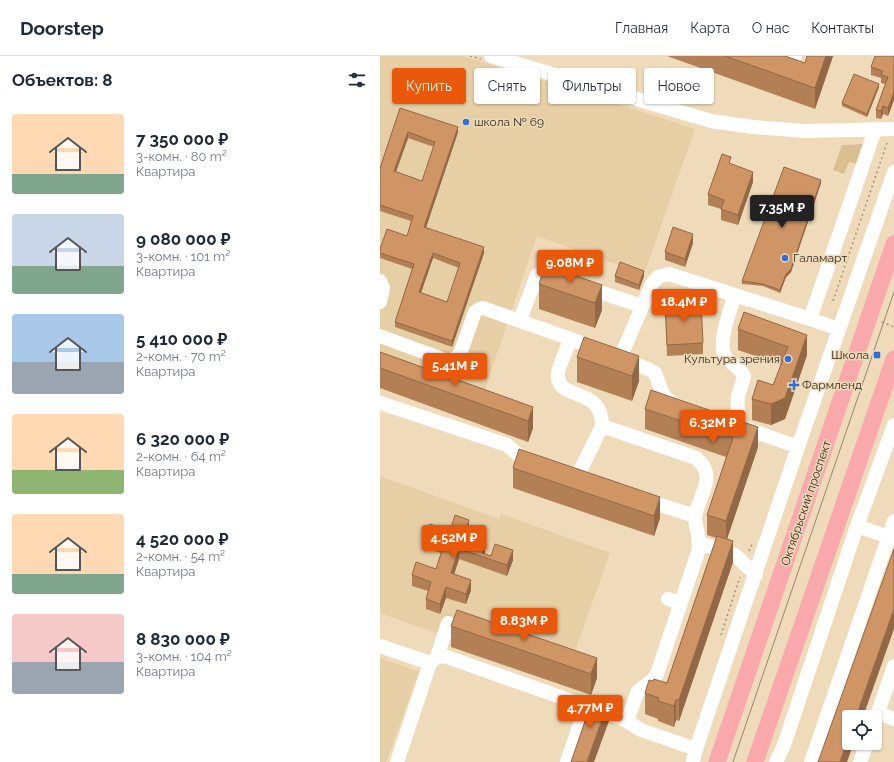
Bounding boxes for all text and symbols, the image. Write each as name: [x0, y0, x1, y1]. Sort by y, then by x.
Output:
text: Doorstep: [20, 17, 104, 39]
text: Главная: [615, 20, 668, 36]
text: Карта: [690, 20, 730, 36]
text: О нас: [752, 20, 789, 36]
text: Контакты: [811, 20, 874, 36]
chip: Купить: [392, 68, 466, 104]
chip: Снять: [474, 68, 540, 104]
chip: Фильтры: [548, 68, 636, 104]
chip: Новое: [644, 68, 714, 104]
icon: filters: [346, 69, 368, 91]
text: Объектов: 8: [12, 70, 113, 90]
place label: школа № 69: [474, 115, 544, 129]
marker: школа № 69: [461, 117, 471, 127]
text: 7 350 000 ₽: [136, 129, 228, 149]
icon: home: [44, 130, 92, 178]
text: 3-комн. · 80 m²: [136, 149, 227, 164]
text: Квартира: [136, 164, 195, 179]
pin: 7.35M ₽: [745, 195, 819, 229]
text: 7.35M ₽: [759, 200, 805, 215]
text: 9 080 000 ₽: [136, 229, 231, 249]
icon: home: [44, 230, 92, 278]
text: 3-комн. · 101 m²: [136, 249, 230, 264]
pin: 9.08M ₽: [533, 250, 607, 284]
place label: Галамарт: [793, 251, 847, 265]
marker: Галамарт: [780, 253, 790, 263]
text: 9.08M ₽: [546, 255, 594, 270]
text: Квартира: [136, 264, 195, 279]
pin: 18.4M ₽: [647, 289, 721, 323]
text: 18.4M ₽: [661, 294, 707, 309]
text: 5 410 000 ₽: [136, 329, 227, 349]
icon: home: [44, 330, 92, 378]
place label: Школа: [831, 348, 869, 362]
text: 2-комн. · 70 m²: [136, 349, 226, 364]
marker: Школа: [872, 350, 882, 360]
place label: Культура зрения: [684, 352, 780, 366]
pin: 5.41M ₽: [418, 353, 492, 387]
marker: Культура зрения: [783, 354, 793, 364]
text: 5.41M ₽: [432, 358, 478, 373]
text: Квартира: [136, 364, 195, 379]
place label: Фармленд: [802, 378, 862, 392]
marker: Фармленд: [789, 380, 799, 390]
pin: 6.32M ₽: [676, 410, 750, 444]
text: 6.32M ₽: [689, 415, 737, 430]
text: 6 320 000 ₽: [136, 429, 229, 449]
icon: home: [44, 430, 92, 478]
street label: Октябрьский проспект: [778, 438, 834, 567]
text: 2-комн. · 64 m²: [136, 449, 226, 464]
text: Квартира: [136, 464, 195, 479]
pin: 4.52M ₽: [417, 525, 491, 559]
text: 4 520 000 ₽: [136, 529, 229, 549]
icon: home: [44, 530, 92, 578]
text: 4.52M ₽: [431, 530, 477, 545]
text: 2-комн. · 54 m²: [136, 549, 225, 564]
text: Квартира: [136, 564, 195, 579]
pin: 8.83M ₽: [487, 608, 561, 642]
text: 8.83M ₽: [500, 613, 548, 628]
text: 8 830 000 ₽: [136, 629, 230, 649]
icon: home: [44, 630, 92, 678]
text: 3-комн. · 104 m²: [136, 649, 232, 664]
text: Квартира: [136, 664, 195, 679]
pin: 4.77M ₽: [553, 695, 627, 729]
text: 4.77M ₽: [567, 700, 613, 715]
map controls: [842, 710, 882, 750]
button: locate: [842, 710, 882, 750]

